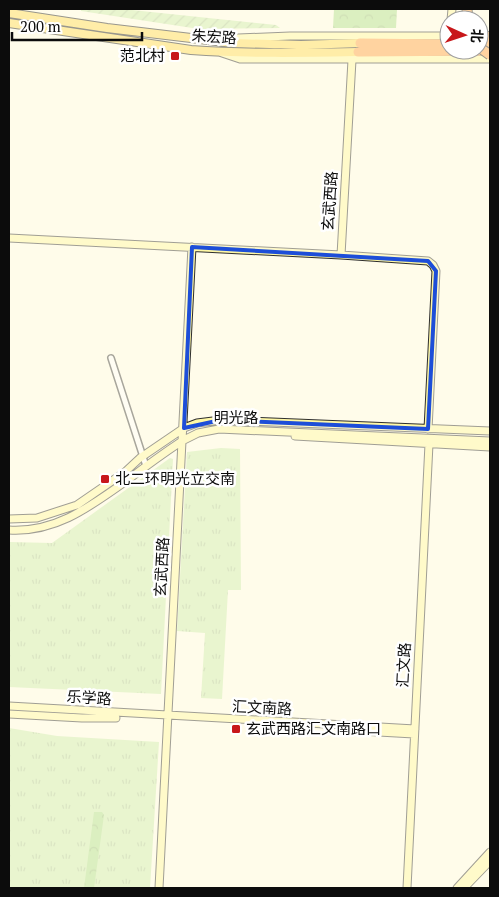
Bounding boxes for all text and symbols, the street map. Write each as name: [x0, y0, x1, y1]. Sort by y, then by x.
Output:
scale bar: [12, 10, 142, 42]
north arrow: [439, 10, 489, 60]
text: 200 m: [20, 16, 61, 36]
street label: 朱宏路: [191, 24, 237, 48]
text: 北: [468, 28, 487, 43]
place label: 范北村: [120, 45, 165, 65]
marker: 范北村: [169, 50, 181, 62]
street label: 玄武西路: [317, 170, 341, 232]
street label: 明光路: [213, 407, 259, 427]
place label: 北二环明光立交南: [115, 468, 235, 488]
marker: 北二环明光立交南: [99, 473, 111, 485]
street label: 玄武西路: [149, 536, 173, 597]
street label: 汇文路: [392, 642, 414, 688]
street label: 乐学路: [66, 685, 112, 709]
street label: 汇文南路: [232, 695, 293, 719]
place label: 玄武西路汇文南路口: [246, 718, 381, 738]
marker: 玄武西路汇文南路口: [230, 723, 242, 735]

